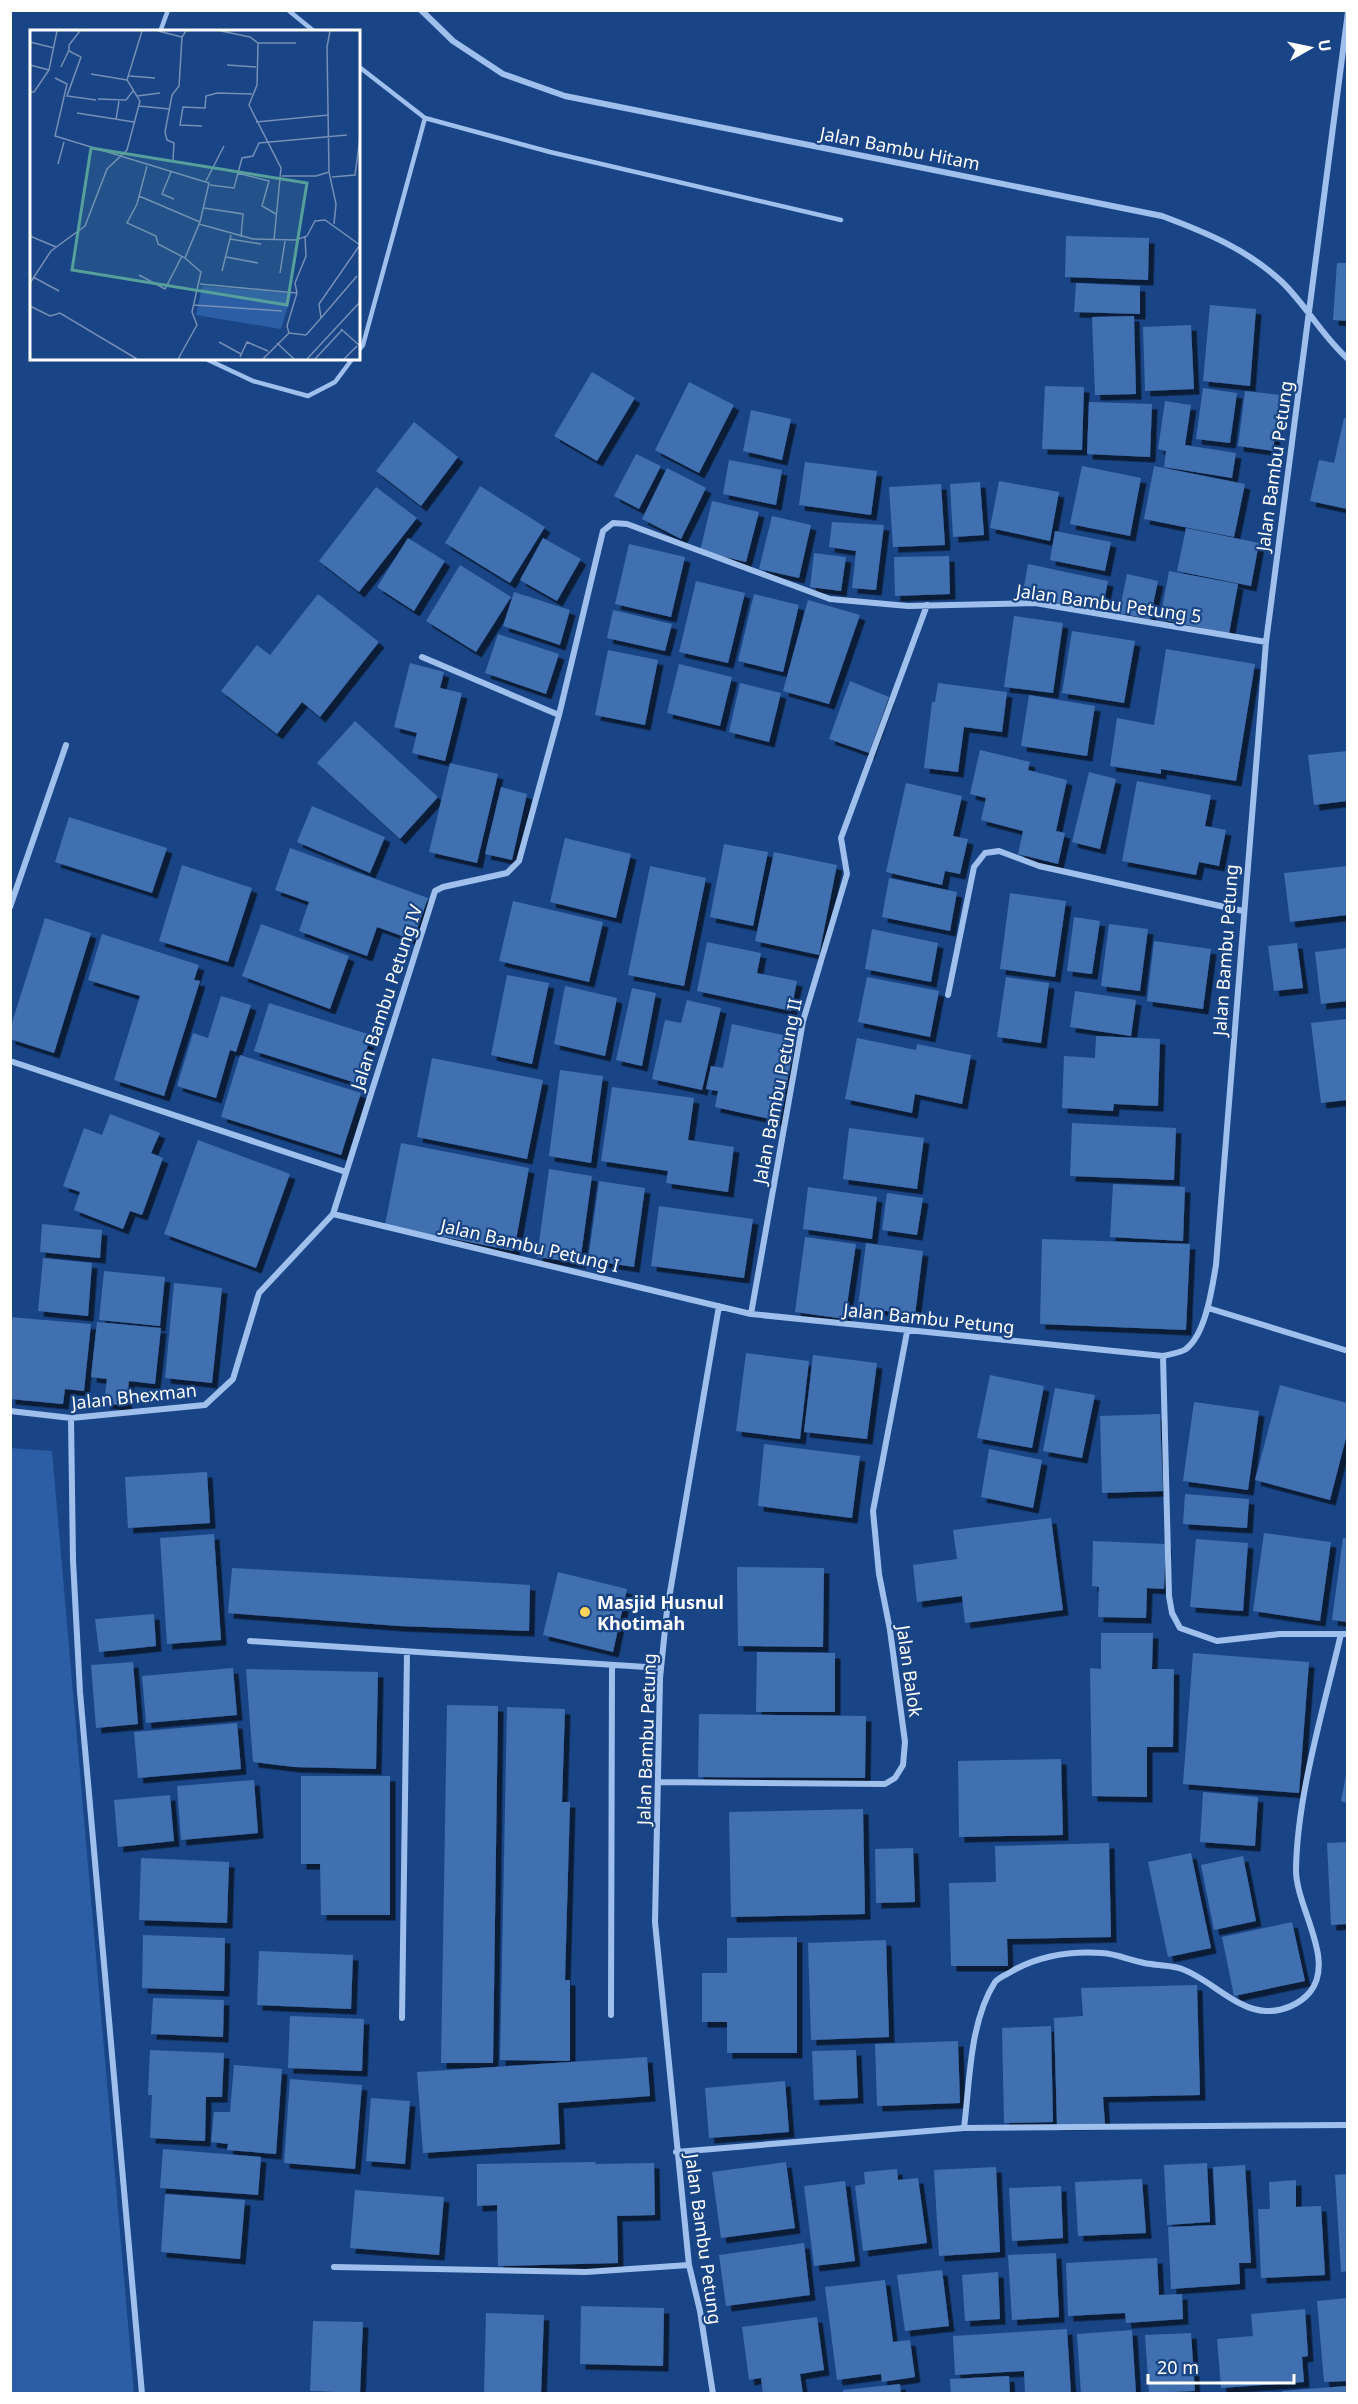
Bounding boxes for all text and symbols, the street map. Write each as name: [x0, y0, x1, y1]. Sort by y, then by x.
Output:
north arrow: [1280, 18, 1340, 78]
inset map: [30, 30, 360, 360]
text: U: [1313, 38, 1337, 53]
street label: Jalan Bambu Hitam: [816, 120, 982, 175]
street label: Jalan Bambu Petung: [1250, 379, 1298, 555]
street label: Jalan Bambu Petung 5: [1013, 578, 1203, 628]
street label: Jalan Bambu Petung: [1207, 863, 1243, 1039]
street label: Jalan Bambu Petung IV: [344, 901, 427, 1095]
street label: Jalan Bambu Petung II: [747, 996, 807, 1188]
street label: Jalan Bambu Petung I: [436, 1212, 622, 1277]
street label: Jalan Bambu Petung: [840, 1297, 1016, 1339]
street label: Jalan Bhexman: [68, 1377, 198, 1415]
place label: Masjid Husnul Khotimah: [597, 1590, 724, 1635]
marker: Masjid Husnul Khotimah: [578, 1605, 592, 1619]
street label: Jalan Balok: [891, 1622, 928, 1719]
street label: Jalan Bambu Petung: [631, 1653, 661, 1827]
street label: Jalan Bambu Petung: [680, 2150, 728, 2326]
scale bar: [1148, 2347, 1294, 2385]
text: 20 m: [1157, 2355, 1199, 2379]

